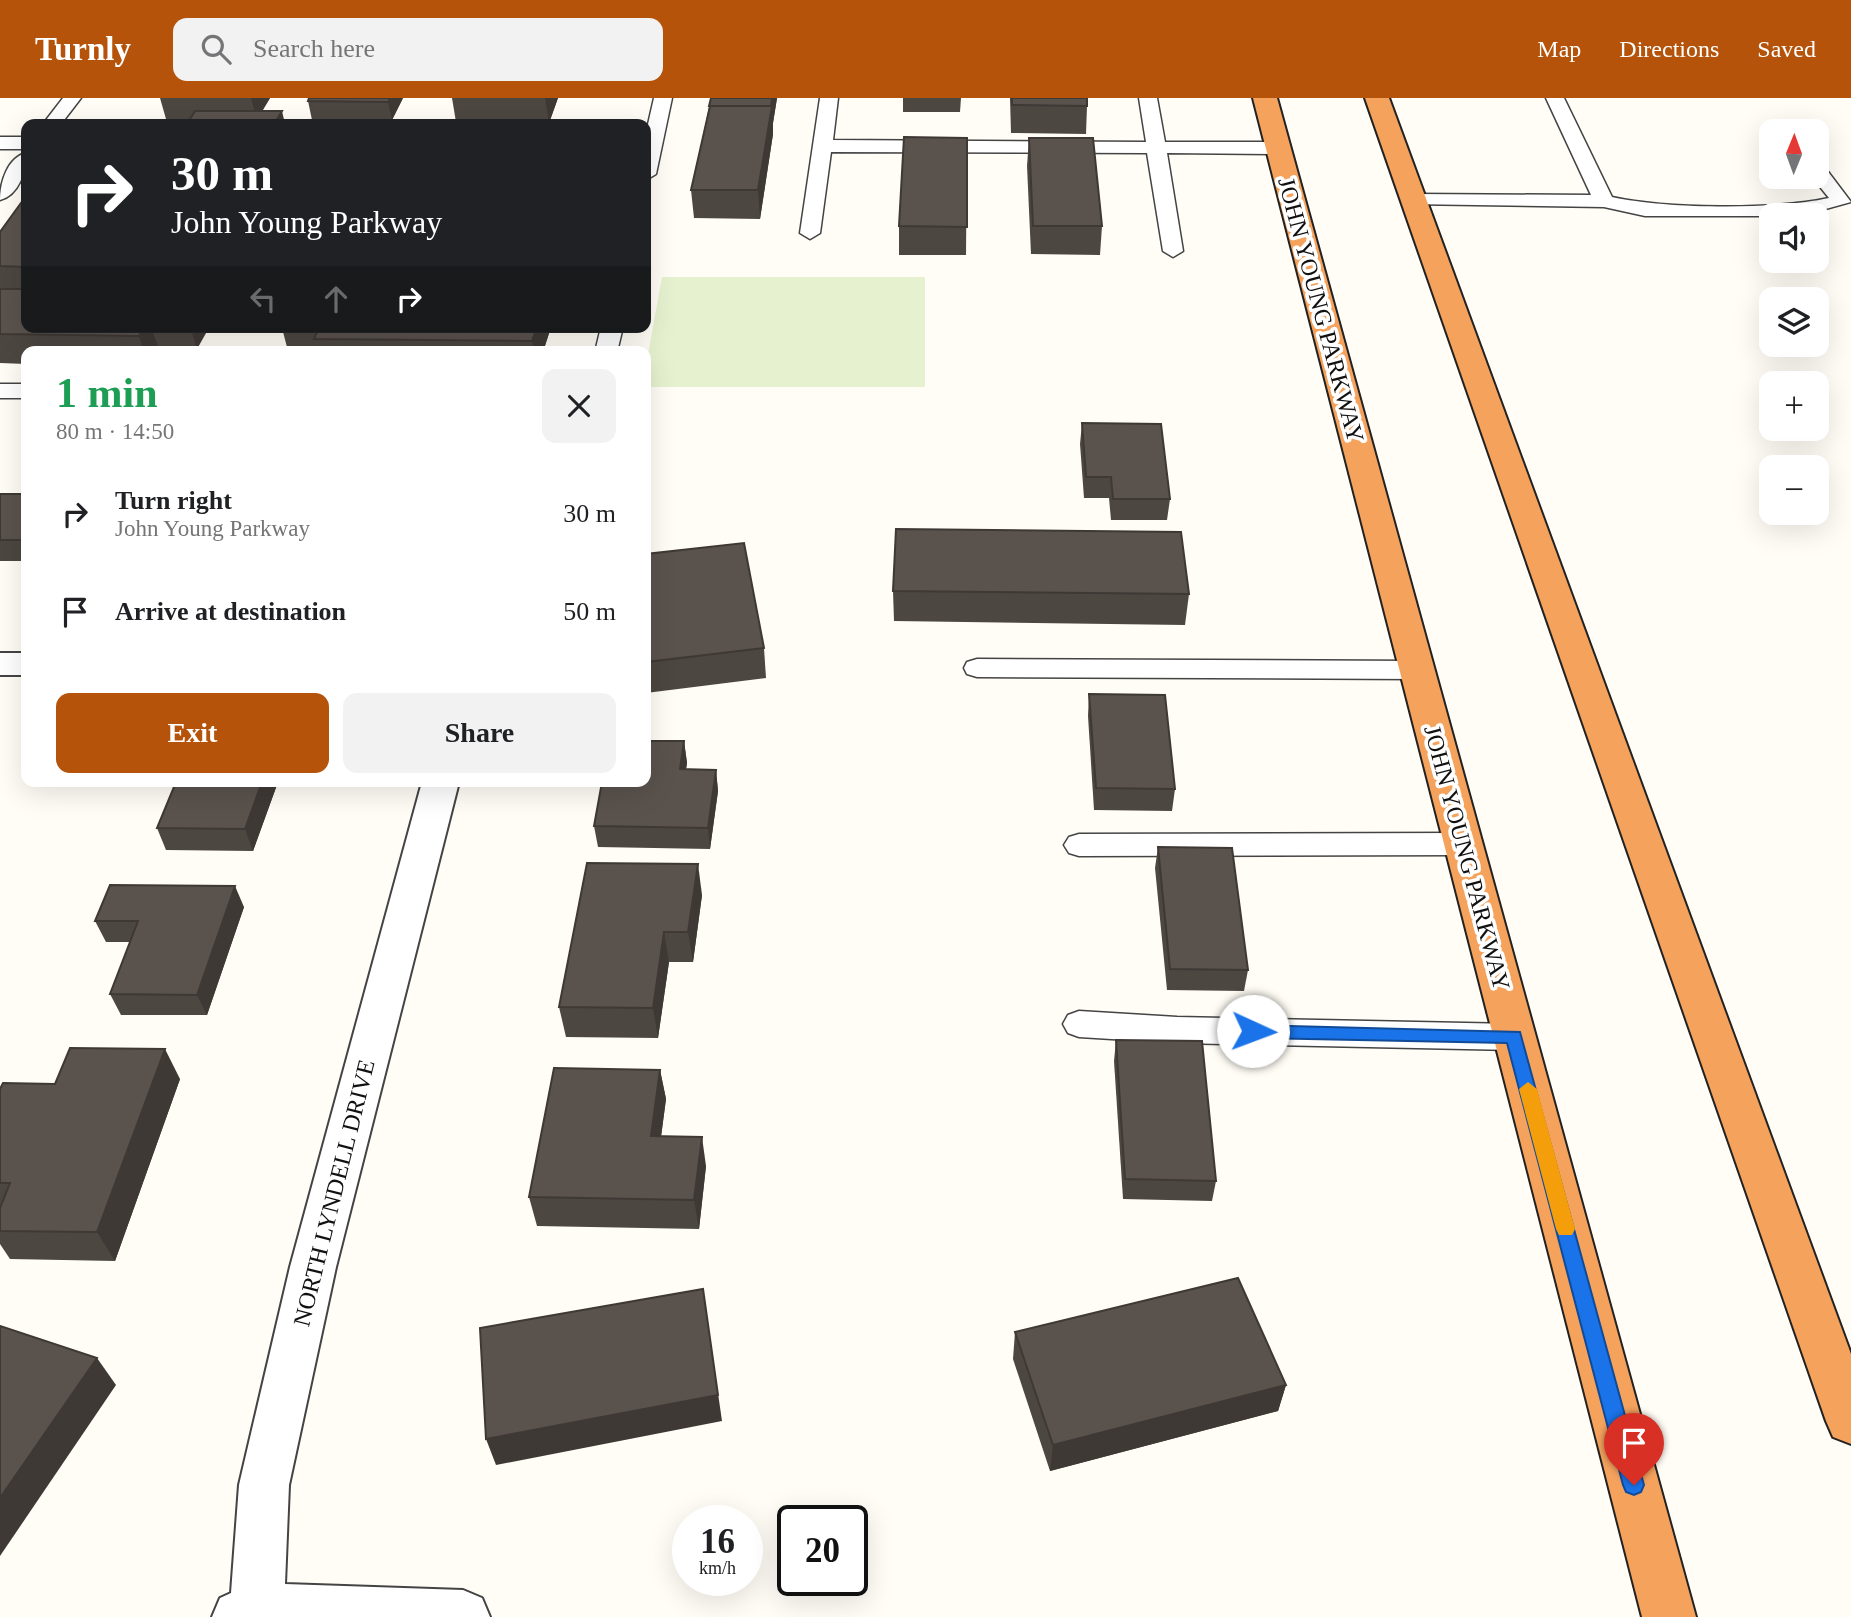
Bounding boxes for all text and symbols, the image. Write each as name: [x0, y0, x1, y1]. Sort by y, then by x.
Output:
search box: [173, 18, 663, 81]
icon: search: [197, 30, 235, 68]
text: Turnly: [35, 31, 131, 67]
text: Search here: [253, 34, 375, 63]
text: Map: [1537, 36, 1581, 62]
text: Directions: [1619, 36, 1719, 62]
text: Saved: [1757, 36, 1816, 62]
north arrow: [1759, 119, 1829, 189]
map controls: [1759, 119, 1829, 525]
text: 30 m: [171, 146, 273, 201]
icon: right: [56, 147, 147, 238]
street label: JOHN YOUNG PARKWAY: [1273, 175, 1369, 445]
button: sound: [1759, 203, 1829, 273]
text: John Young Parkway: [171, 204, 442, 240]
icon: left: [244, 280, 282, 318]
icon: ahead: [317, 280, 355, 318]
icon: right: [390, 280, 428, 318]
button: layers: [1759, 287, 1829, 357]
button: close: [542, 369, 616, 443]
text: 1 min: [56, 370, 158, 416]
button: +: [1759, 371, 1829, 441]
text: 80 m · 14:50: [56, 419, 174, 444]
button: −: [1759, 455, 1829, 525]
text: Turn right: [115, 486, 232, 515]
icon: right: [56, 495, 94, 533]
text: 30 m: [563, 499, 616, 528]
text: John Young Parkway: [115, 516, 310, 541]
icon: arrive: [56, 593, 94, 631]
text: Arrive at destination: [115, 597, 346, 626]
text: 50 m: [563, 597, 616, 626]
button: Exit: [56, 693, 329, 773]
button: Share: [343, 693, 616, 773]
street label: JOHN YOUNG PARKWAY: [1419, 723, 1515, 993]
position arrow: [1216, 994, 1290, 1068]
street label: NORTH LYNDELL DRIVE: [288, 1057, 380, 1329]
pin: [1604, 1413, 1664, 1485]
icon: arrive: [1615, 1424, 1653, 1462]
speed limit sign: 20: [777, 1505, 868, 1596]
text: 16: [700, 1522, 735, 1561]
text: km/h: [699, 1558, 736, 1578]

